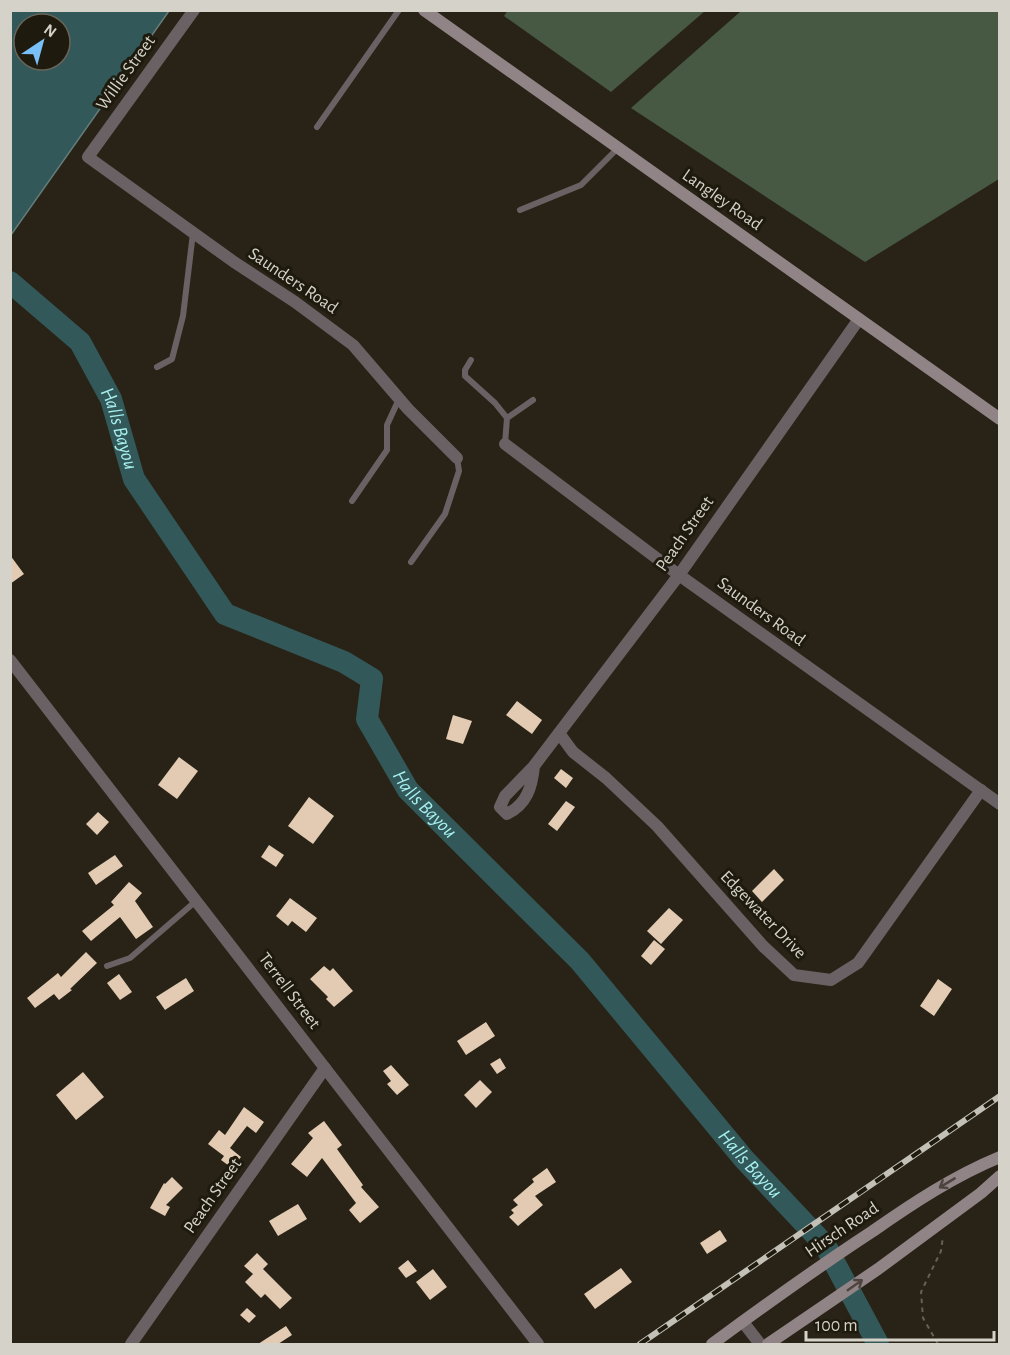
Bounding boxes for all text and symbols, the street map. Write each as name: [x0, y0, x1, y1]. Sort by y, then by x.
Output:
north arrow: [12, 12, 72, 72]
text: N: [41, 21, 59, 40]
street label: Willie Street: [93, 32, 159, 114]
street label: Langley Road: [679, 166, 765, 234]
street label: Saunders Road: [245, 245, 341, 317]
water label: Halls Bayou: [97, 384, 141, 472]
street label: Peach Street: [653, 493, 717, 575]
street label: Saunders Road: [714, 574, 808, 650]
water label: Halls Bayou: [389, 767, 460, 842]
street label: Edgewater Drive: [717, 867, 809, 963]
street label: Terrell Street: [255, 950, 323, 1033]
water label: Halls Bayou: [714, 1126, 786, 1202]
street label: Peach Street: [181, 1155, 245, 1237]
one-way arrow: [939, 1178, 956, 1190]
street label: Hirsch Road: [802, 1199, 882, 1261]
one-way arrow: [846, 1279, 863, 1291]
scale bar: [806, 1304, 994, 1342]
text: 100 m: [815, 1317, 858, 1335]

